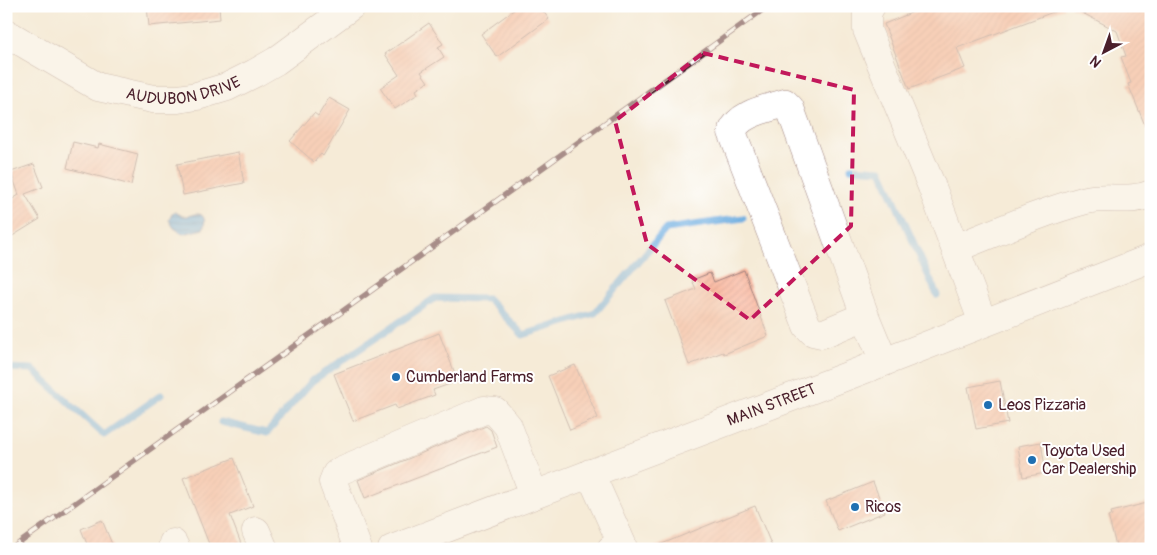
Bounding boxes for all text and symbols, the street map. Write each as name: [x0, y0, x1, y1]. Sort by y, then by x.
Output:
north arrow: [1080, 28, 1130, 78]
text: N: [1087, 52, 1105, 71]
street label: AUDUBON DRIVE: [124, 72, 244, 110]
place label: Cumberland Farms: [406, 367, 533, 387]
marker: Cumberland Farms: [390, 371, 402, 383]
street label: MAIN STREET: [724, 379, 819, 431]
place label: Leos Pizzaria: [998, 395, 1086, 415]
marker: Leos Pizzaria: [982, 399, 994, 411]
place label: Toyota Used Car Dealership: [1042, 441, 1136, 479]
marker: Toyota Used Car Dealership: [1026, 454, 1038, 466]
place label: Ricos: [865, 497, 901, 517]
marker: Ricos: [849, 501, 861, 513]

